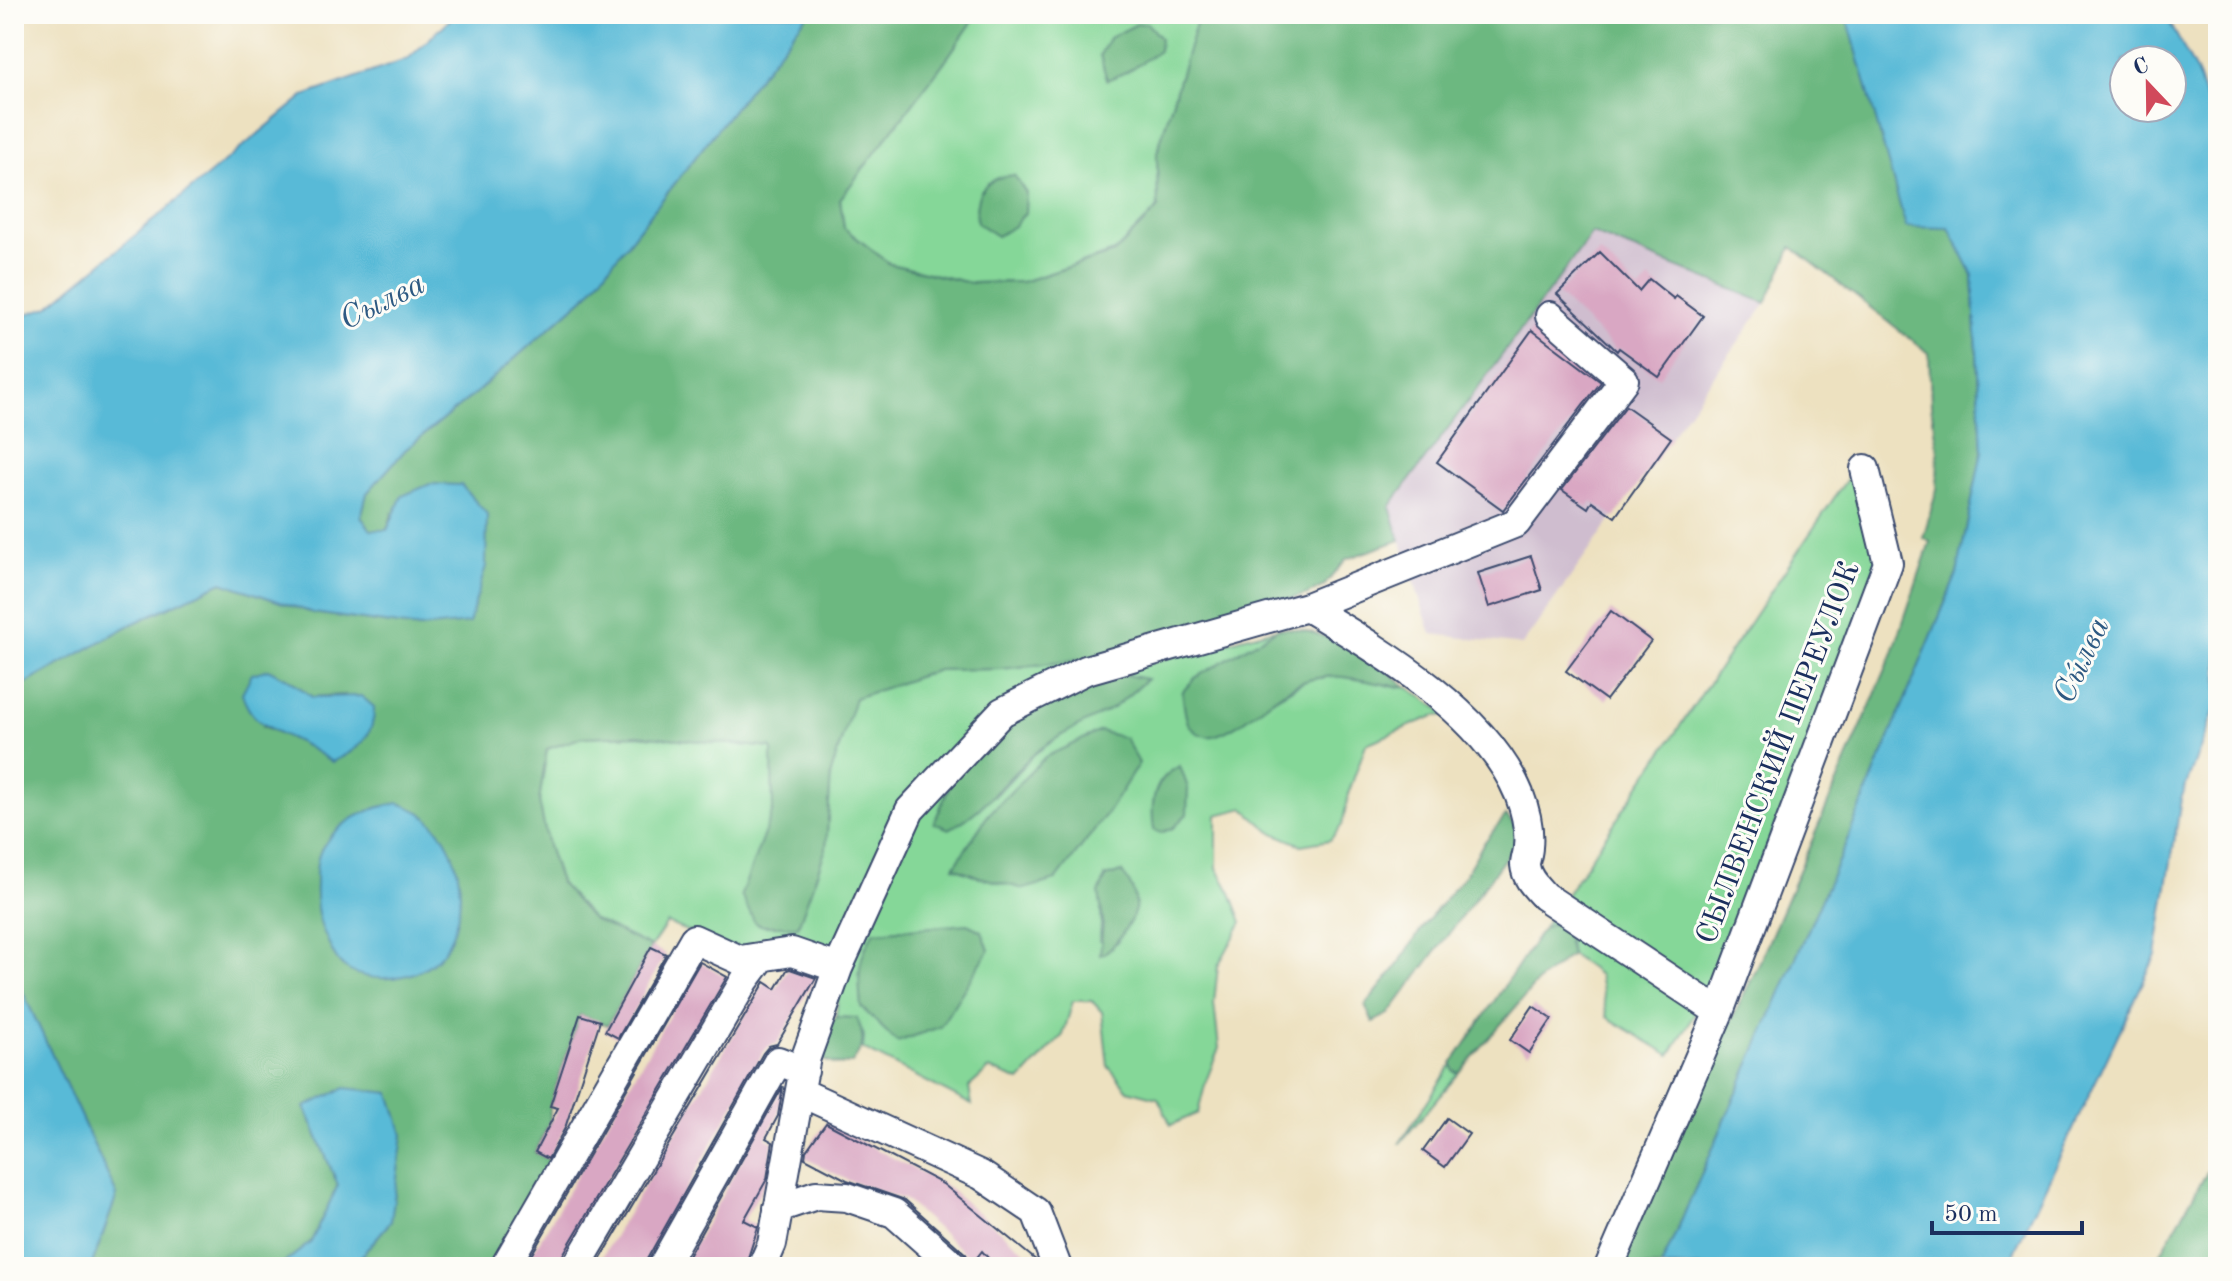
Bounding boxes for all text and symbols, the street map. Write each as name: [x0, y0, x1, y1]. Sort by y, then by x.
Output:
north arrow: [2108, 44, 2188, 124]
text: С: [2130, 54, 2152, 80]
water label: Сылва: [335, 269, 431, 337]
street label: СЫЛВЕНСКИЙ ПЕРЕУЛОК: [1686, 555, 1866, 948]
water label: Сы́лва: [2049, 613, 2117, 709]
scale bar: [1932, 1185, 2082, 1235]
text: 50 m: [1944, 1203, 1998, 1227]

